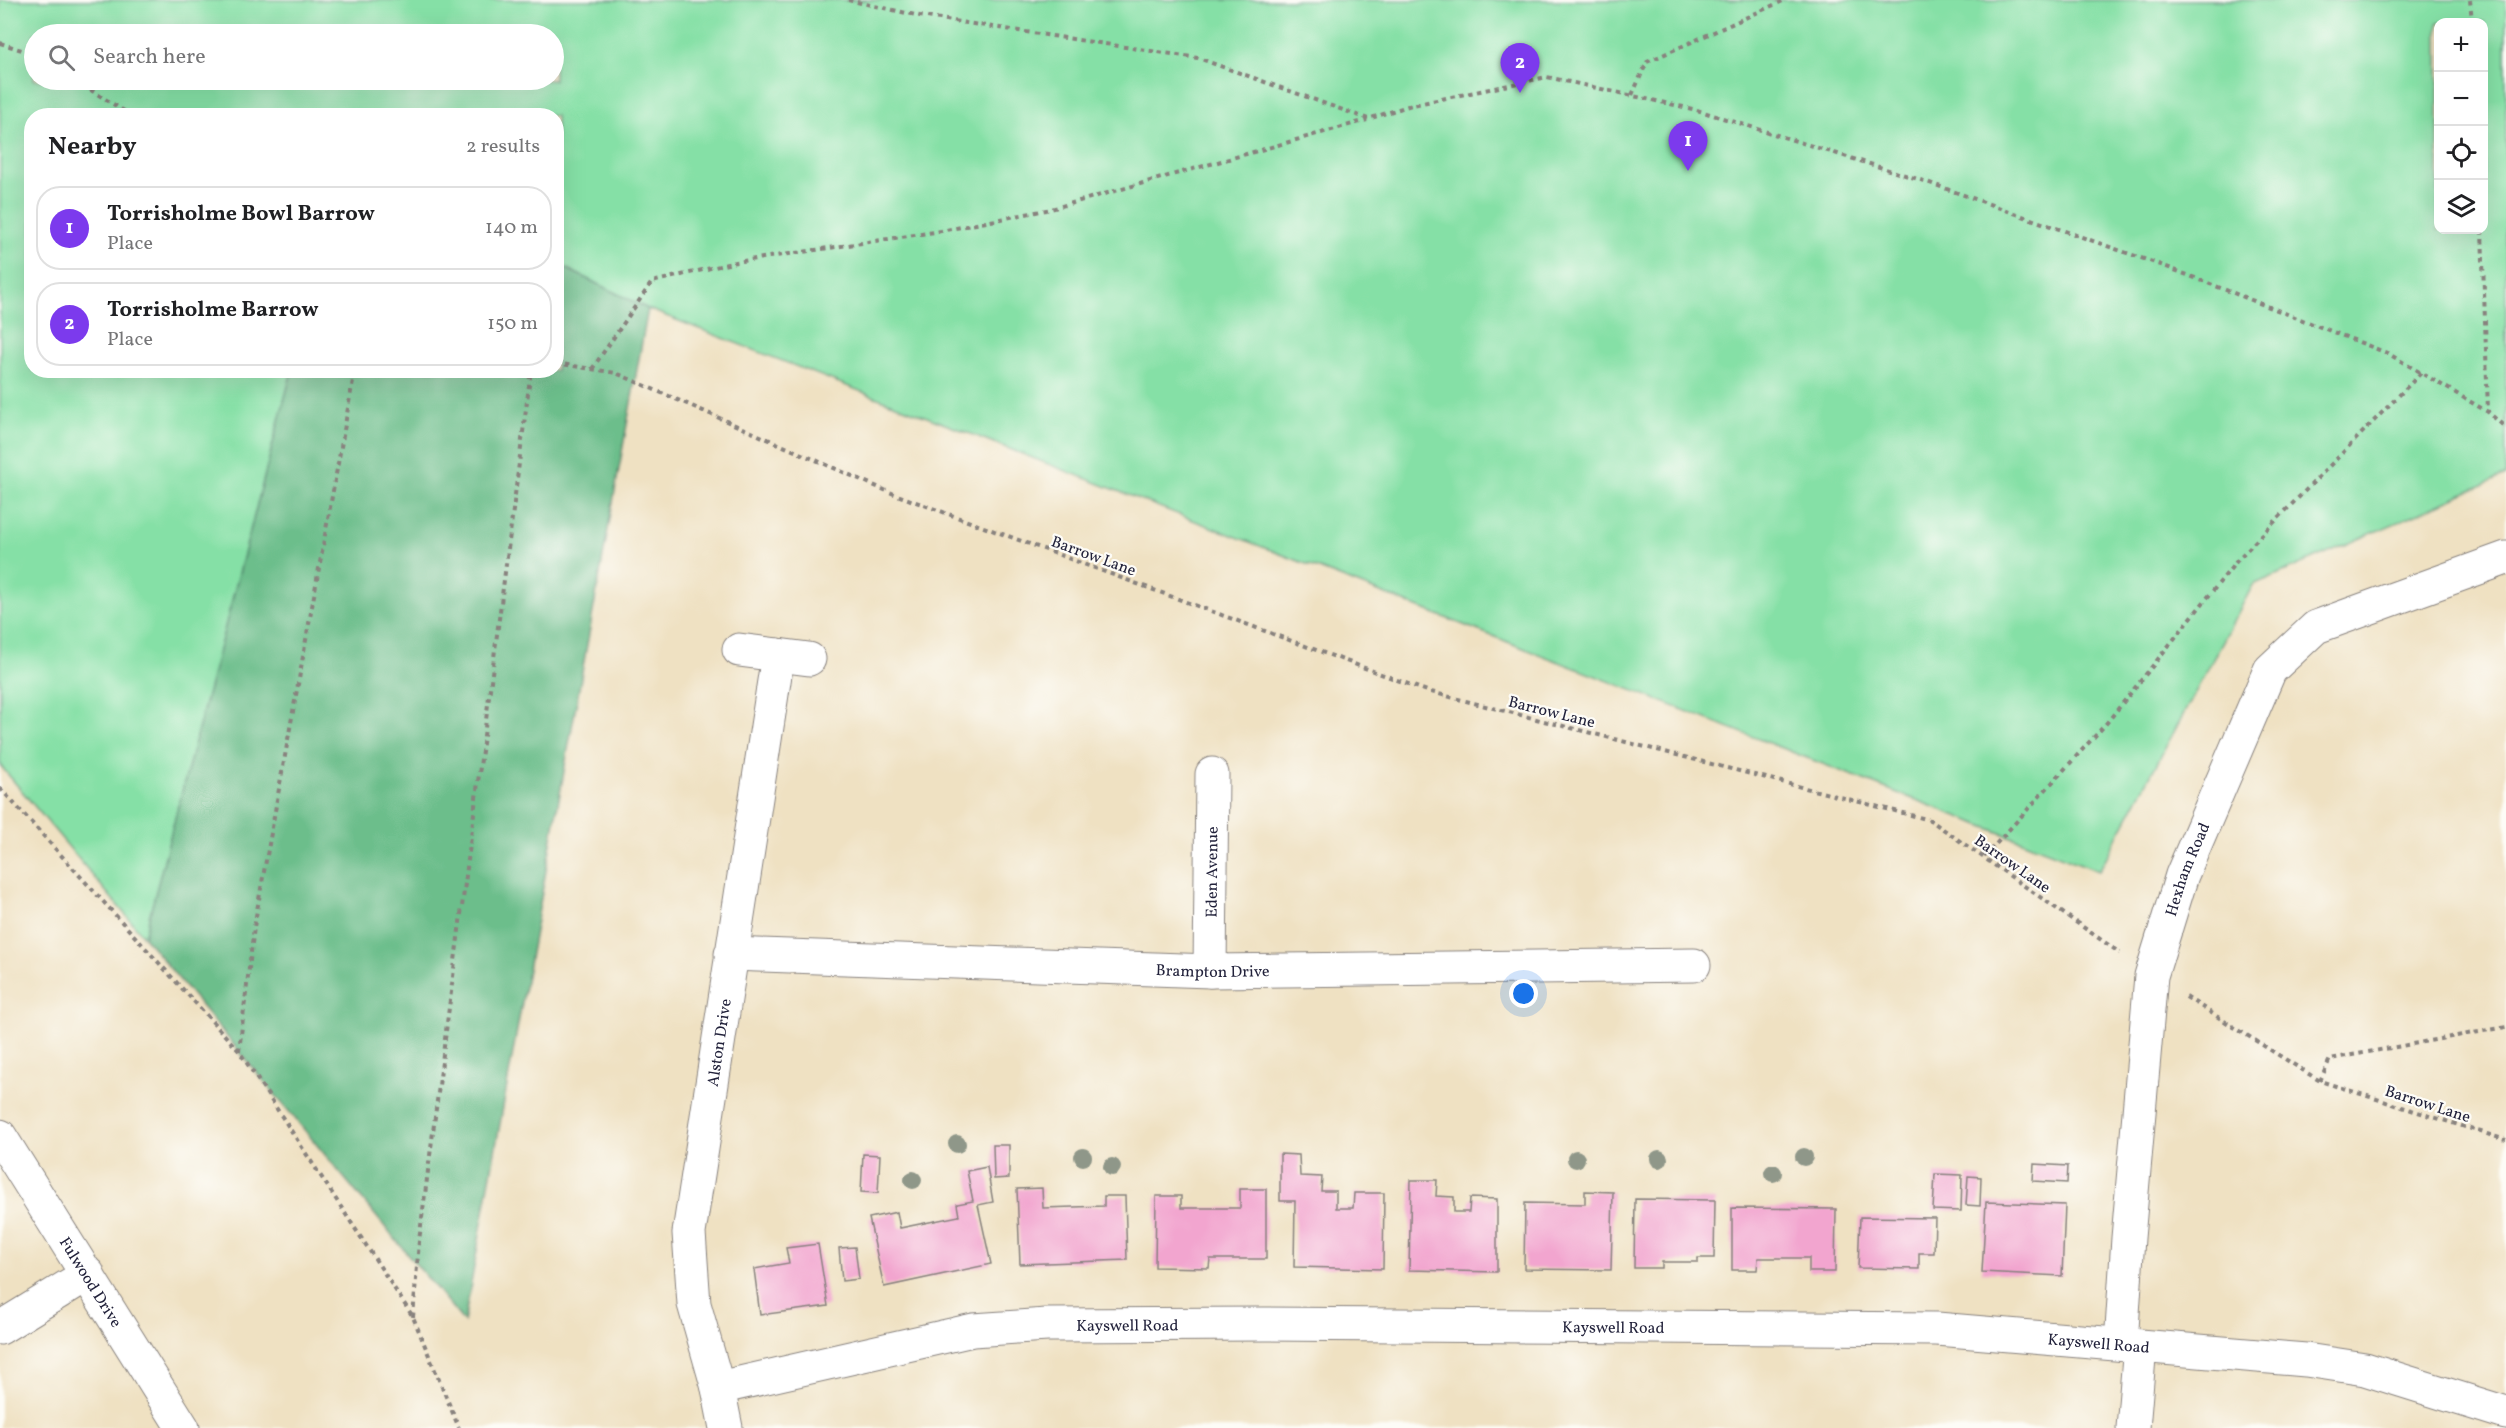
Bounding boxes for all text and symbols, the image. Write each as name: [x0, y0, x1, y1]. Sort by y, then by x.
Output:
map controls: [2434, 18, 2488, 234]
button: +: [2434, 18, 2488, 72]
search box: [24, 24, 564, 90]
icon: search: [45, 41, 78, 74]
text: Search here: [93, 42, 206, 73]
pin: 2: [1500, 44, 1540, 93]
button: −: [2434, 72, 2488, 126]
pin: 1: [1668, 122, 1708, 171]
button: locate: [2434, 126, 2488, 180]
text: Nearby: [48, 129, 137, 165]
text: 2 results: [466, 133, 540, 161]
button: layers: [2434, 180, 2488, 234]
text: Torrisholme Bowl Barrow: [107, 199, 375, 230]
text: 1: [65, 214, 74, 242]
text: 140 m: [485, 214, 538, 242]
text: Place: [107, 230, 153, 258]
text: Torrisholme Barrow: [107, 295, 319, 326]
text: 2: [64, 310, 75, 338]
text: 150 m: [487, 310, 538, 338]
text: Place: [107, 326, 153, 354]
street label: Barrow Lane: [1048, 531, 1139, 582]
street label: Barrow Lane: [1506, 692, 1597, 734]
street label: Hexham Road: [2161, 819, 2216, 919]
street label: Eden Avenue: [1202, 826, 1224, 918]
street label: Barrow Lane: [1969, 830, 2055, 899]
street label: Brampton Drive: [1155, 960, 1270, 984]
your location: [1509, 979, 1538, 1008]
street label: Alston Drive: [703, 997, 738, 1088]
street label: Barrow Lane: [2382, 1081, 2473, 1129]
street label: Fulwood Drive: [53, 1233, 126, 1332]
street label: Kayswell Road: [1076, 1315, 1179, 1338]
street label: Kayswell Road: [1562, 1317, 1665, 1340]
street label: Kayswell Road: [2047, 1329, 2150, 1360]

